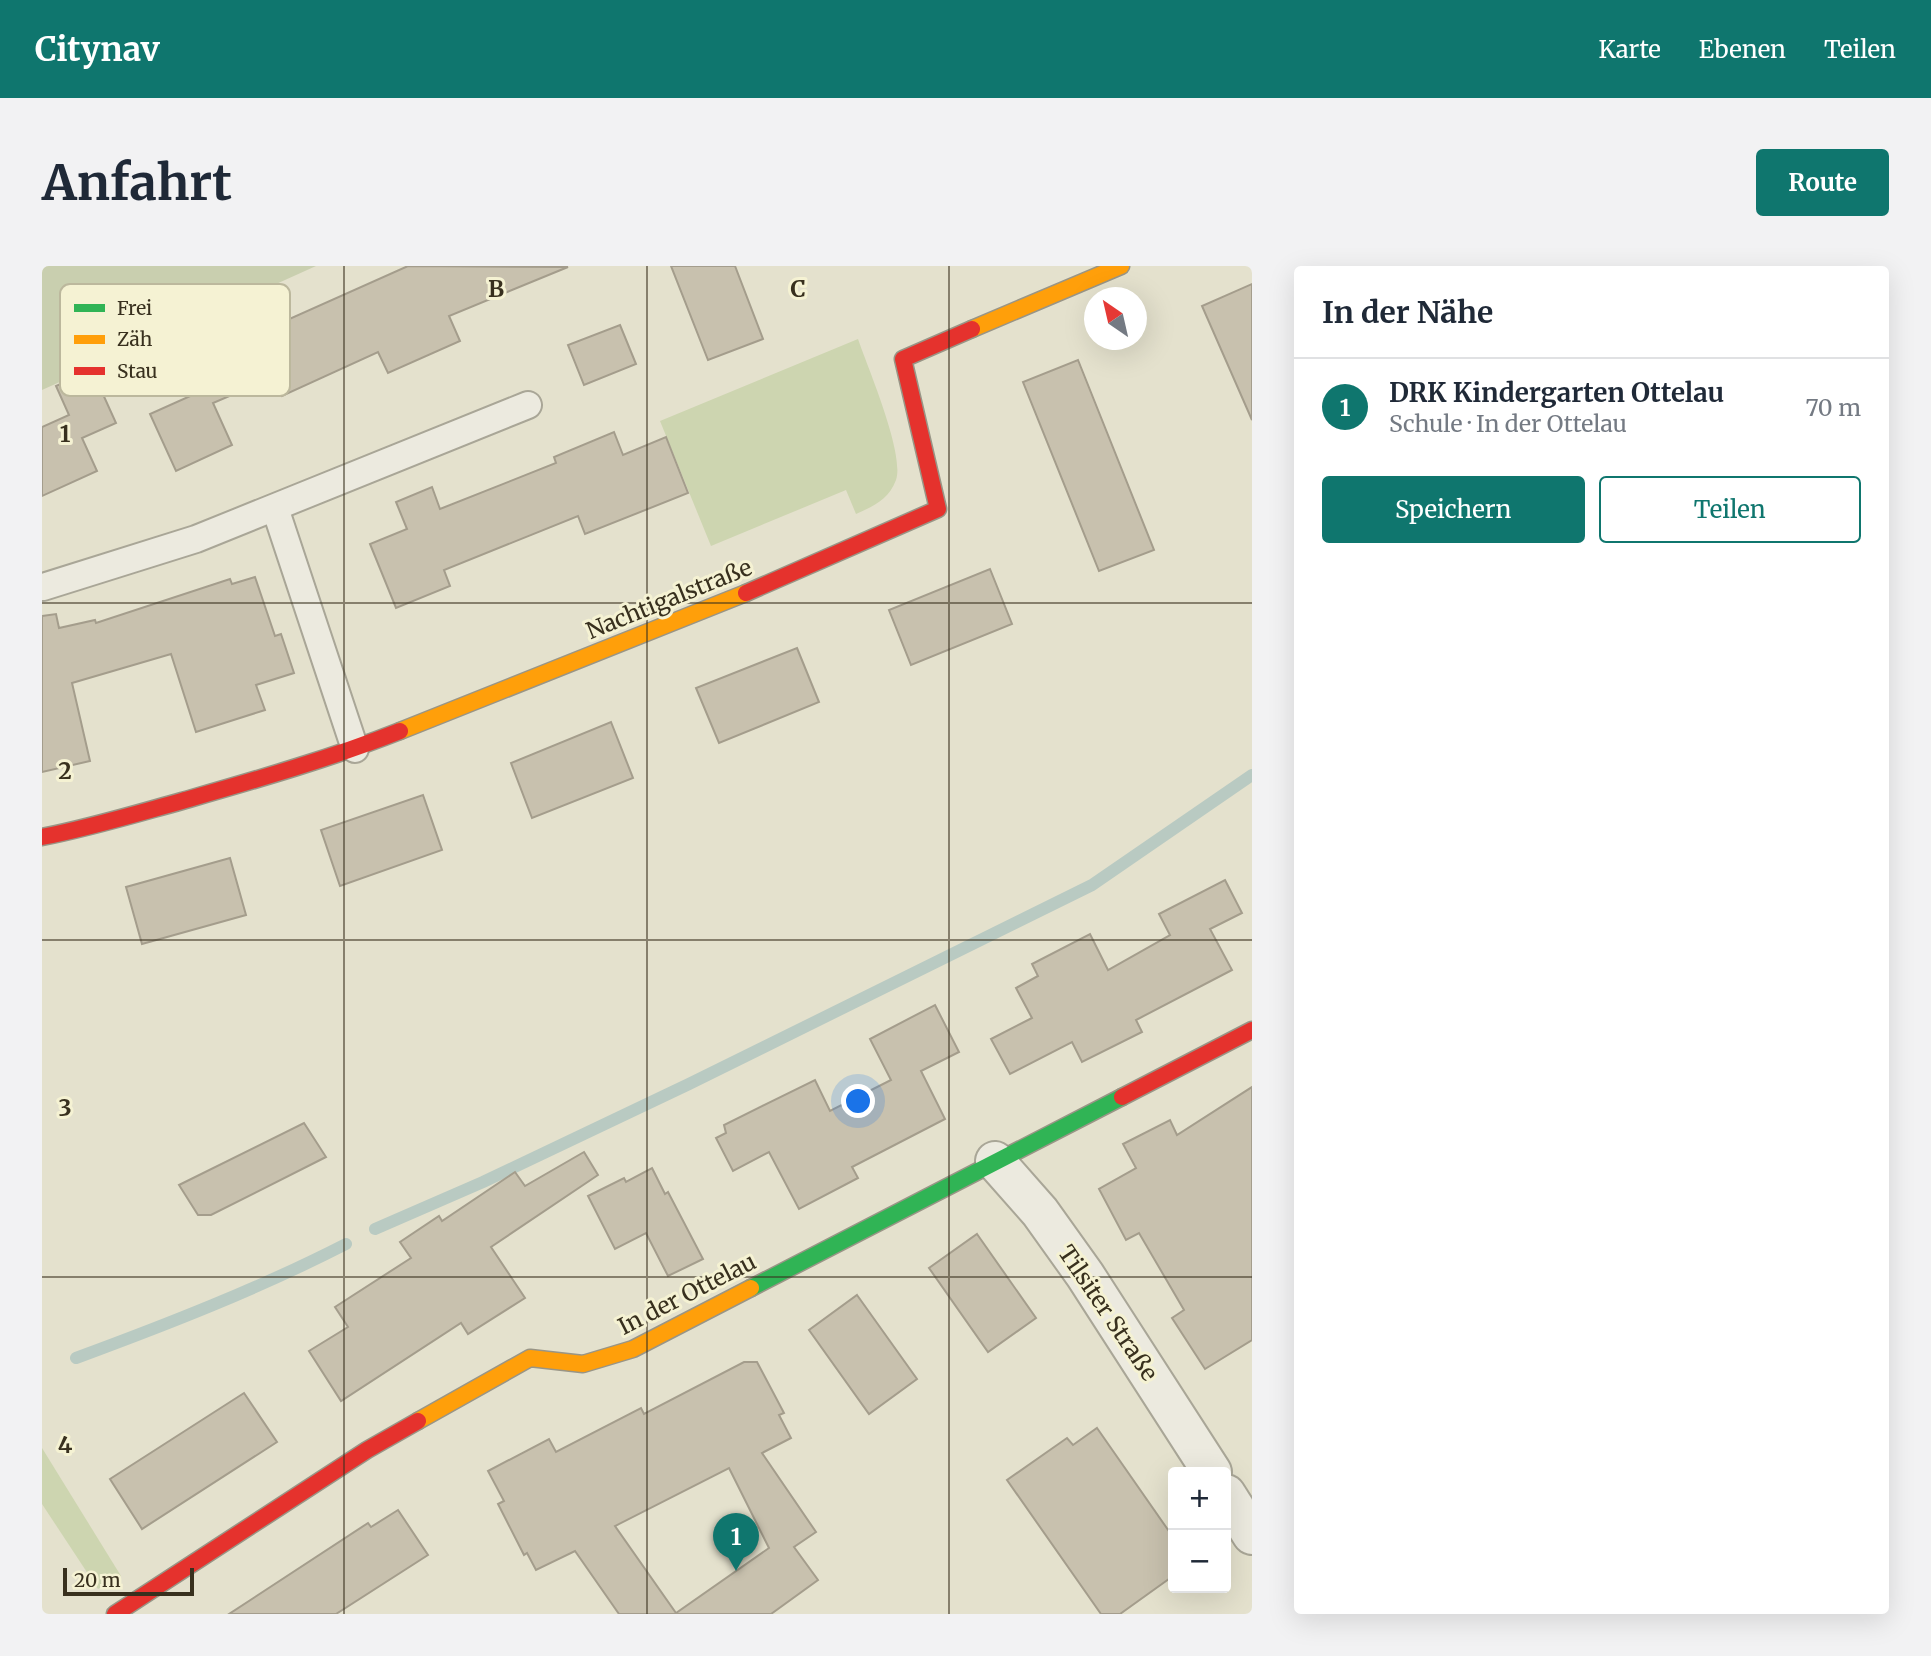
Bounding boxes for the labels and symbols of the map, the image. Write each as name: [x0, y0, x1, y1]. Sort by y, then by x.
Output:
text: B: [488, 274, 504, 303]
text: C: [790, 274, 806, 303]
legend: [60, 284, 290, 396]
north arrow: [1084, 287, 1147, 350]
text: Frei: [117, 296, 152, 320]
text: Zäh: [117, 327, 153, 351]
text: Stau: [117, 359, 158, 383]
text: 1: [60, 419, 71, 448]
street label: Nachtigalstraße: [582, 552, 756, 645]
text: 2: [58, 756, 72, 785]
your location: [841, 1084, 875, 1118]
text: 3: [58, 1093, 72, 1122]
street label: Tilsiter Straße: [1052, 1239, 1164, 1386]
street label: In der Ottelau: [613, 1246, 761, 1341]
text: 4: [58, 1430, 73, 1459]
pin: 1: [713, 1513, 759, 1571]
scale bar: [63, 1565, 194, 1597]

